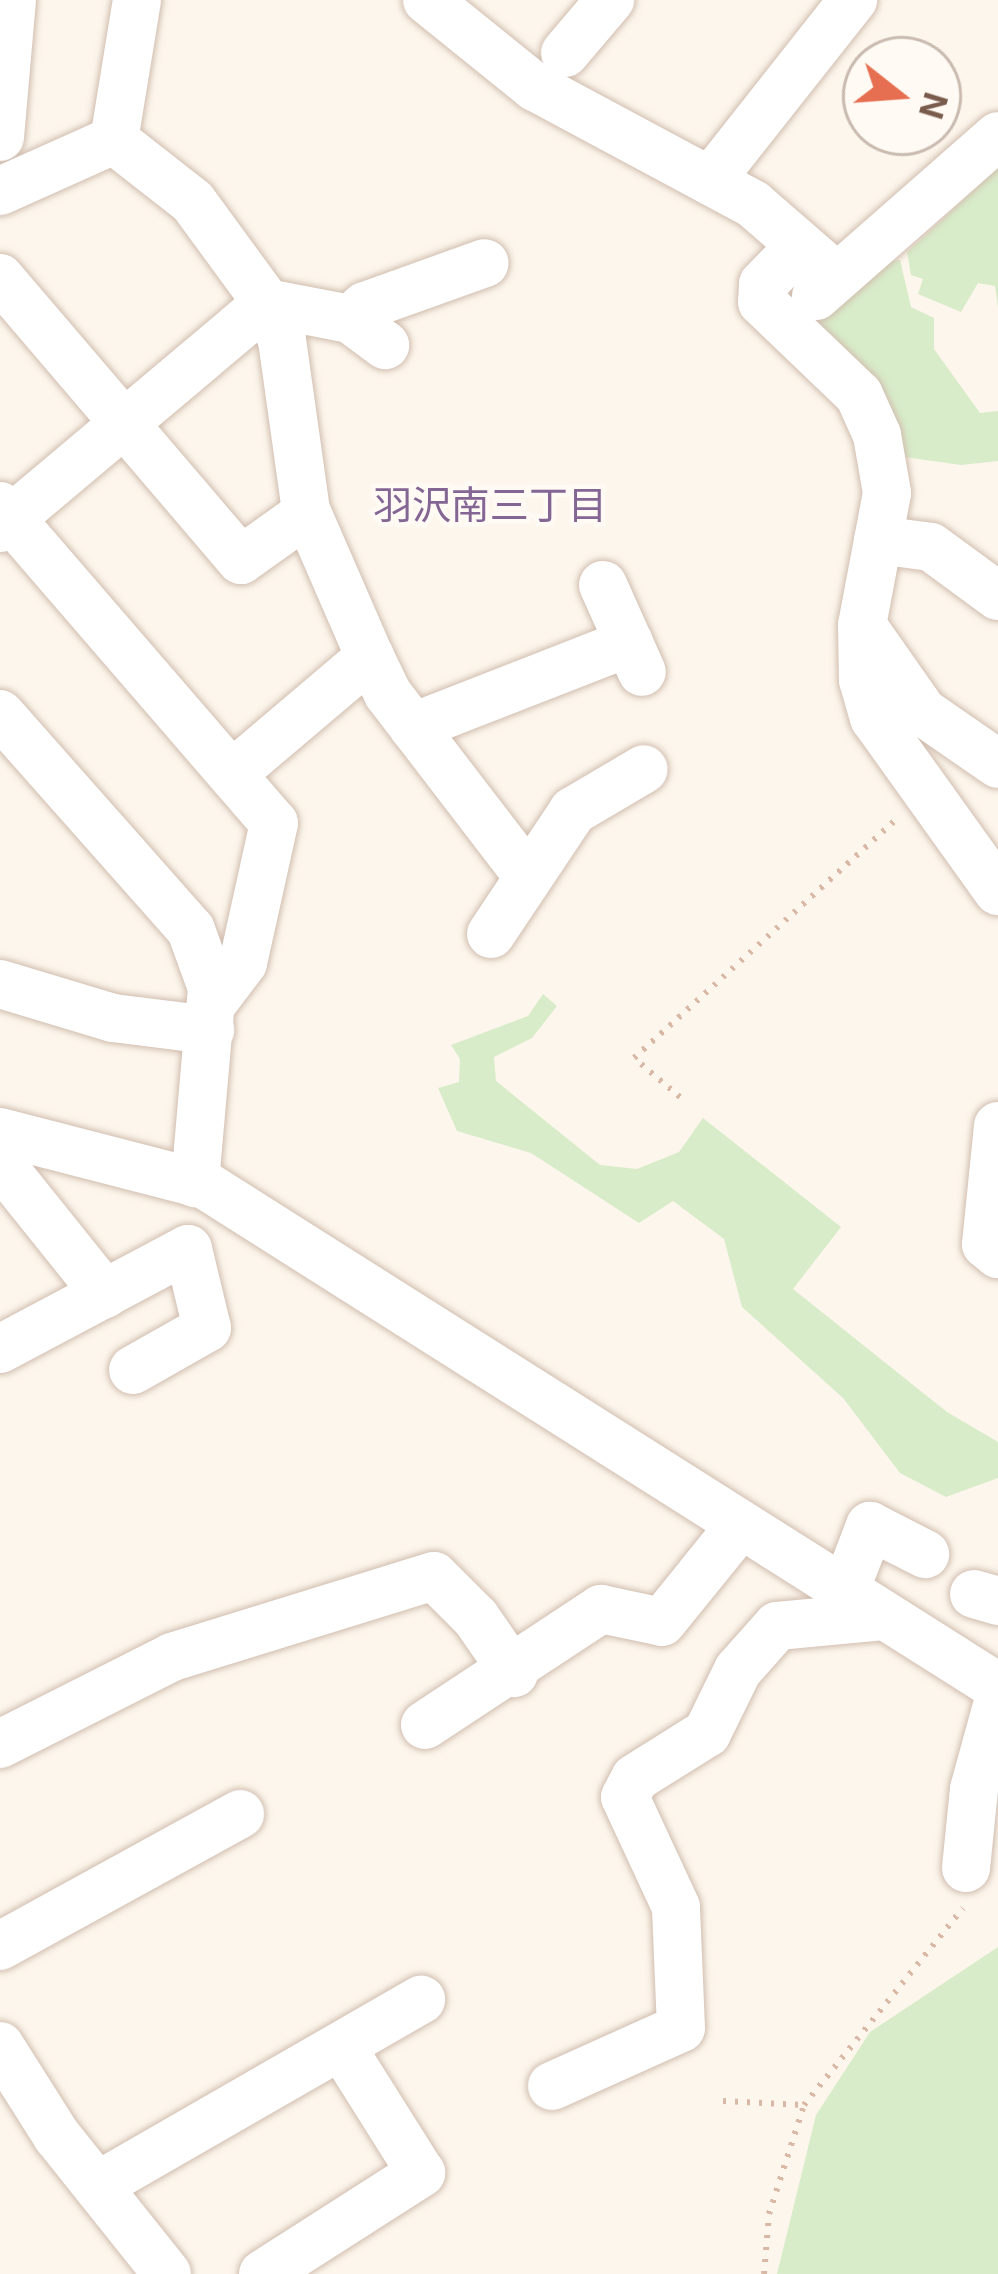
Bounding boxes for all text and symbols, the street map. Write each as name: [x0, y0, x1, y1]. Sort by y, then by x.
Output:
north arrow: [842, 36, 962, 156]
text: N: [911, 88, 956, 124]
district label: 羽沢南三丁目: [373, 482, 607, 528]

